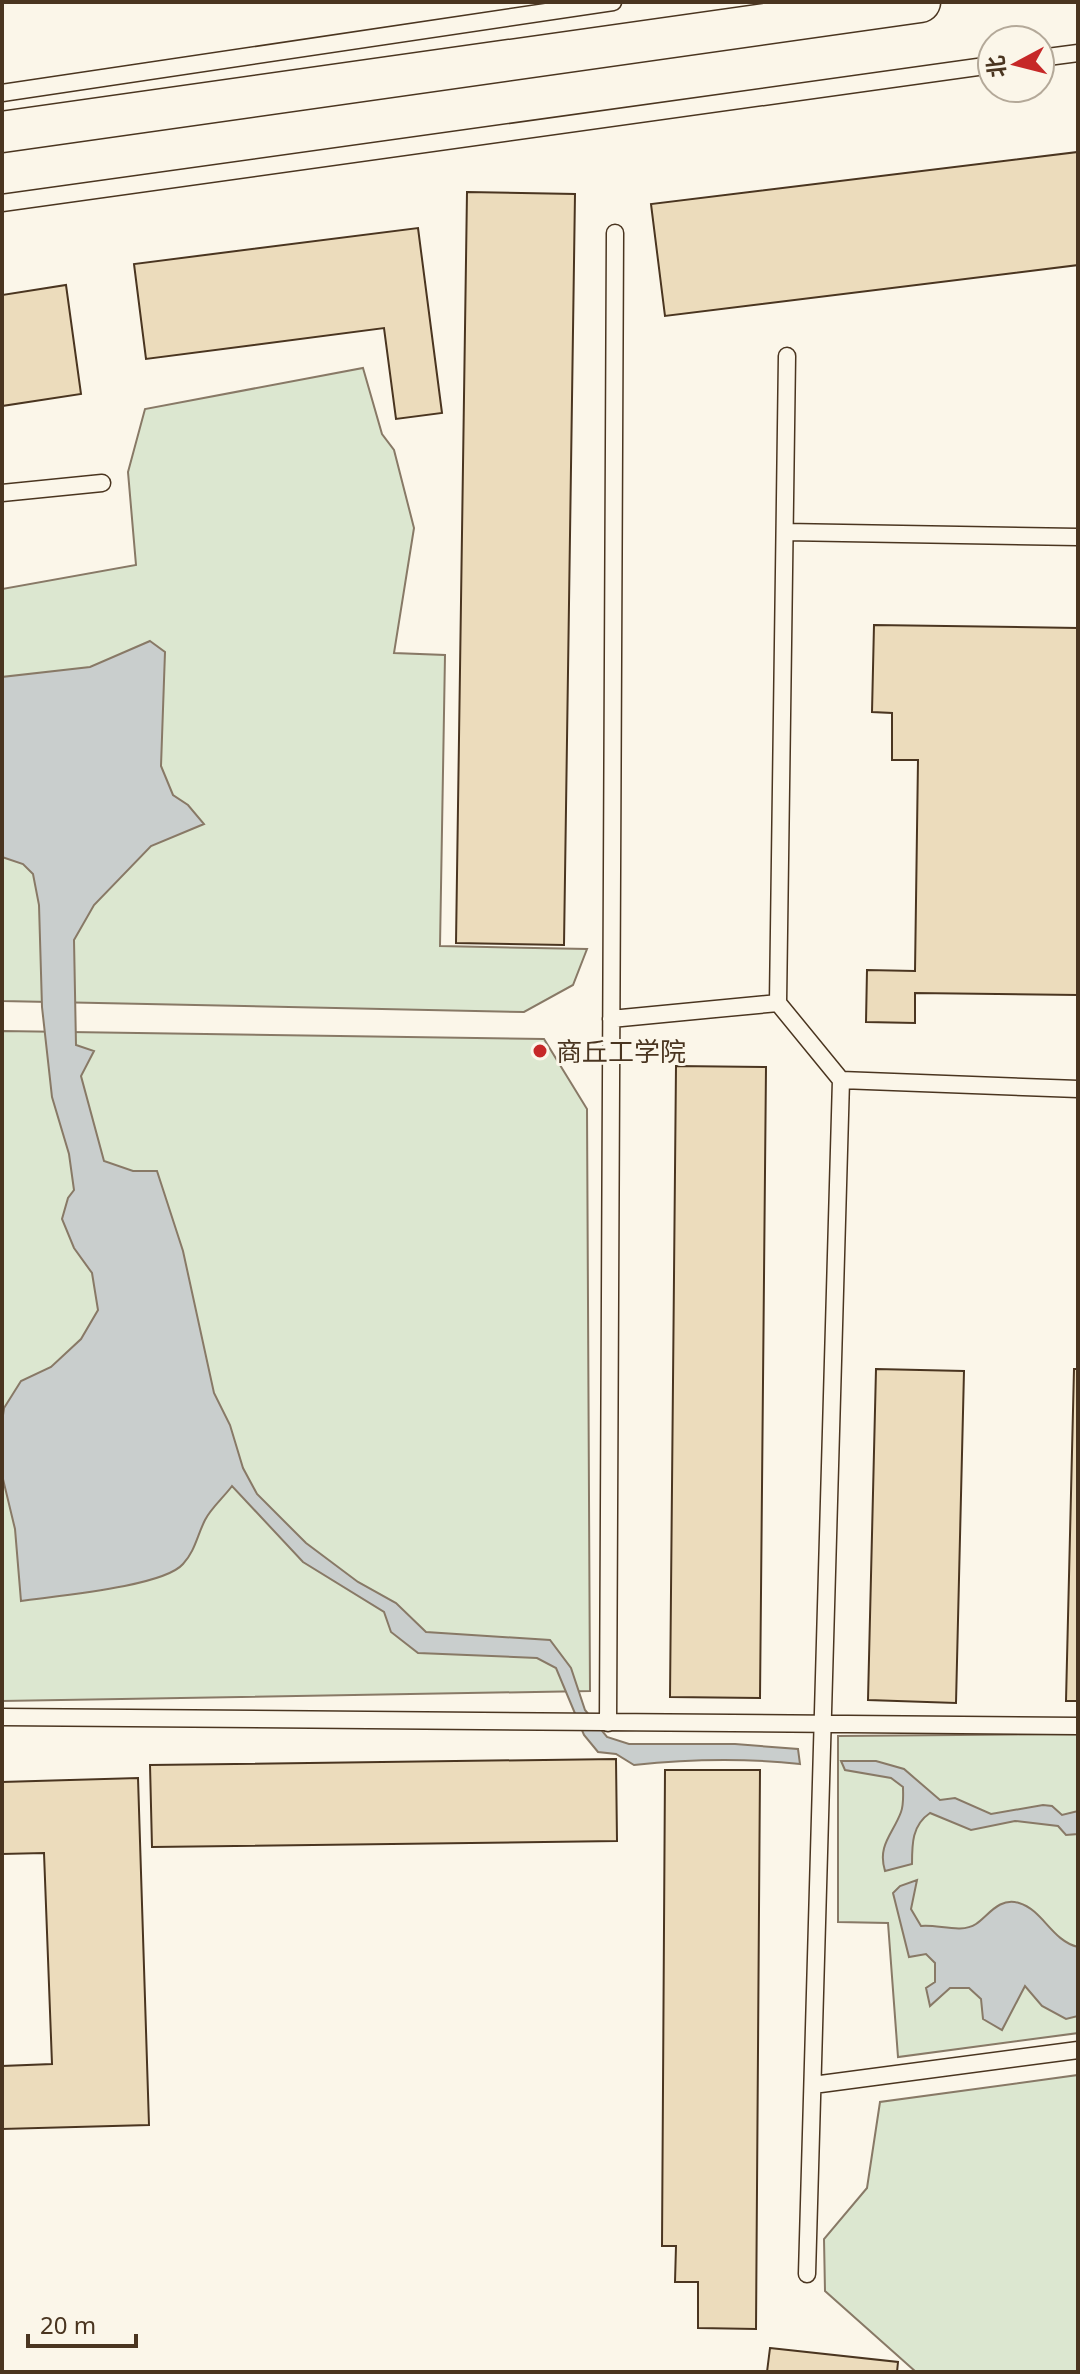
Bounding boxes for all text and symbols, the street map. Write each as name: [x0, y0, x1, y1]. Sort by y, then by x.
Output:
north arrow: [976, 24, 1056, 104]
text: 北: [979, 54, 1011, 79]
place label: 商丘工学院: [556, 1033, 686, 1069]
marker: 商丘工学院: [531, 1042, 549, 1060]
scale bar: [28, 2298, 136, 2348]
text: 20 m: [40, 2308, 96, 2341]

